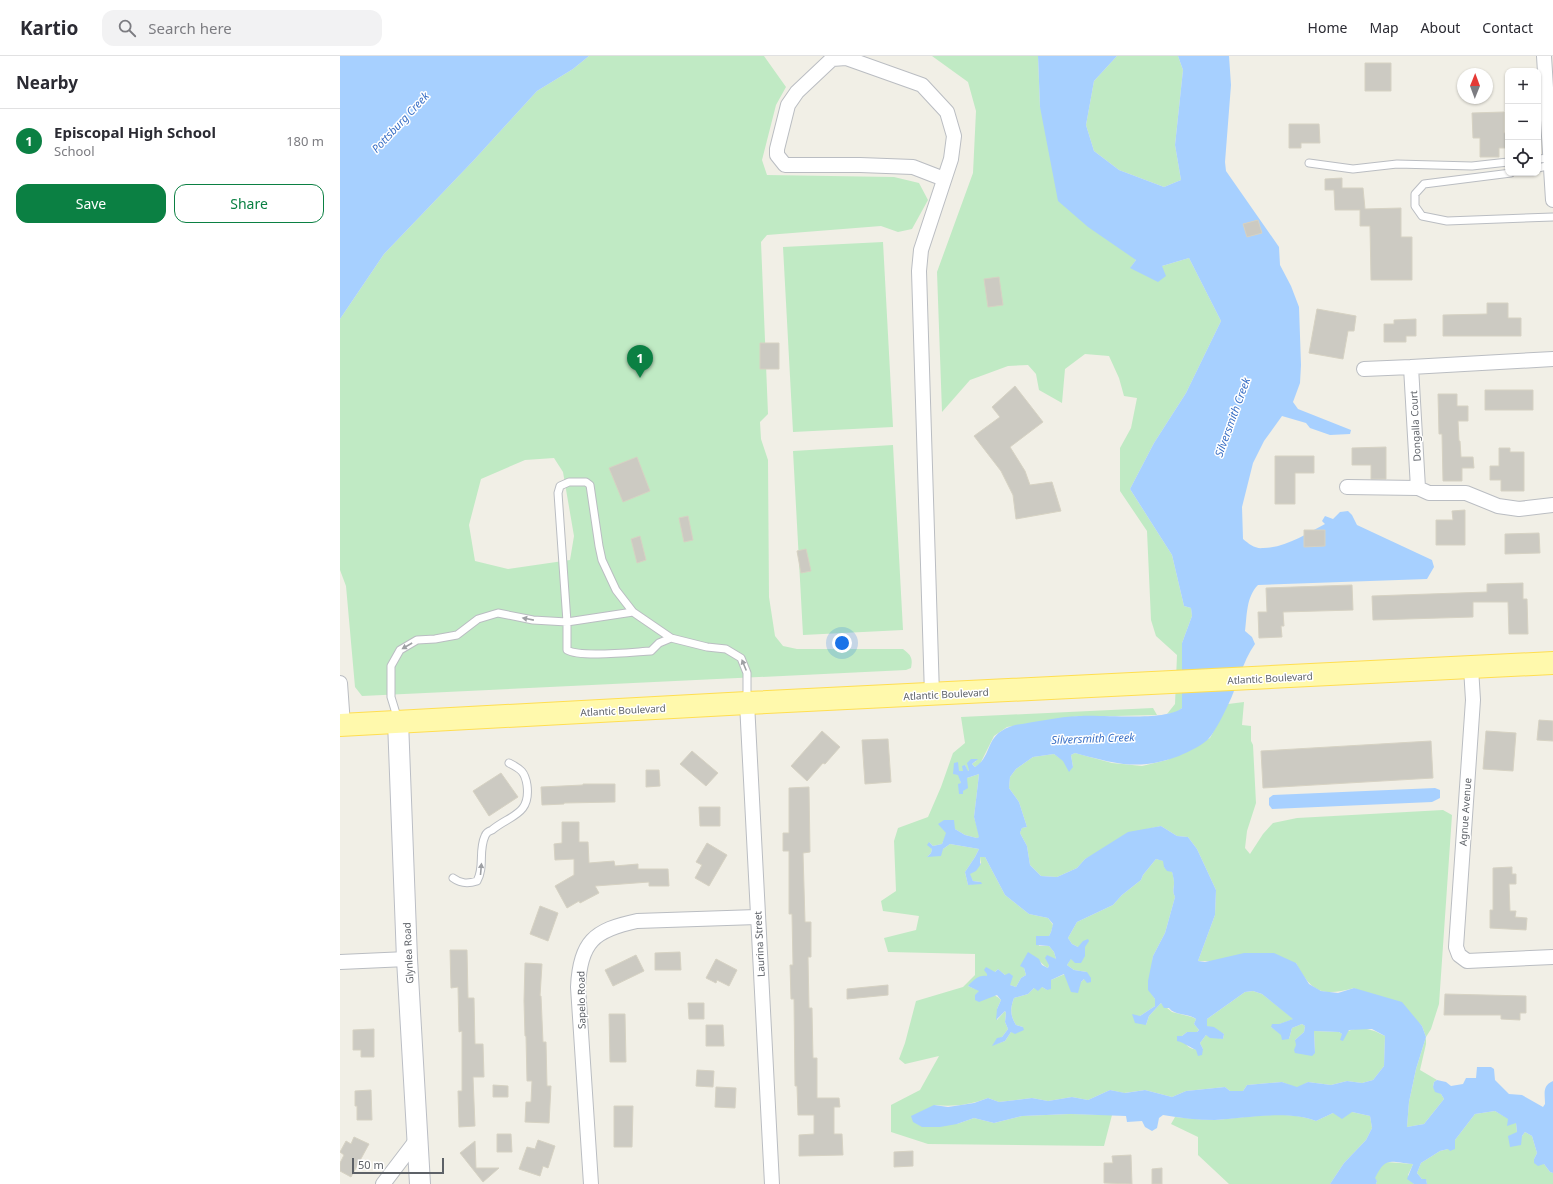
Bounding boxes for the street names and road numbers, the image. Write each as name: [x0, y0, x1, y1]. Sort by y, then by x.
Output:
street label: Dongalla Court: [1406, 390, 1424, 462]
street label: Atlantic Boulevard: [1227, 669, 1313, 687]
street label: Atlantic Boulevard: [903, 685, 989, 703]
street label: Atlantic Boulevard: [580, 701, 666, 719]
street label: Agnue Avenue: [1456, 777, 1474, 847]
street label: Laurina Street: [750, 910, 768, 977]
street label: Glynlea Road: [399, 922, 417, 984]
street label: Sapelo Road: [573, 971, 589, 1029]

